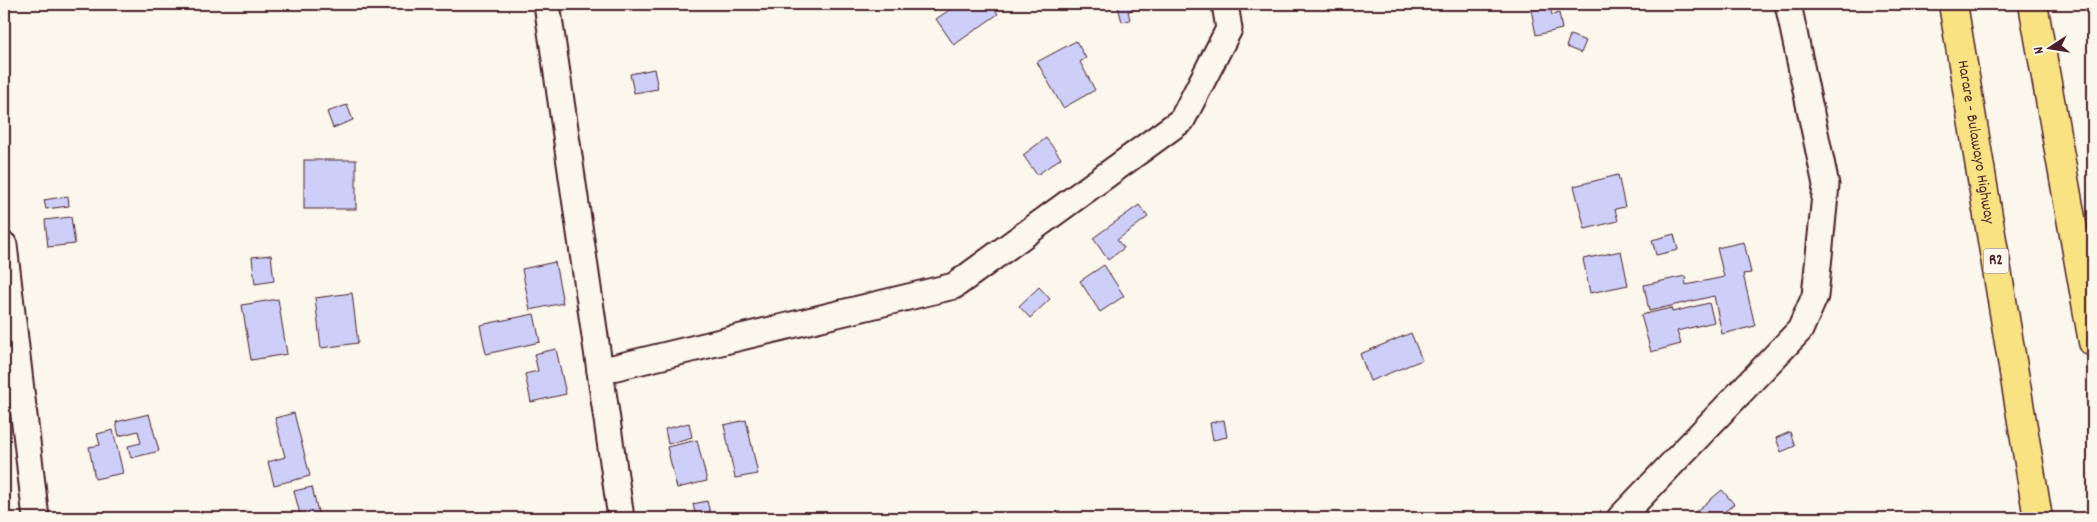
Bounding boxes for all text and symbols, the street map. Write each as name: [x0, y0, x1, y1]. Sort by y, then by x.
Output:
north arrow: [2024, 22, 2074, 72]
text: N: [2029, 45, 2050, 56]
street label: Harare - Bulawayo Highway: [1951, 58, 2001, 226]
road number: R2: [1984, 248, 2008, 274]

